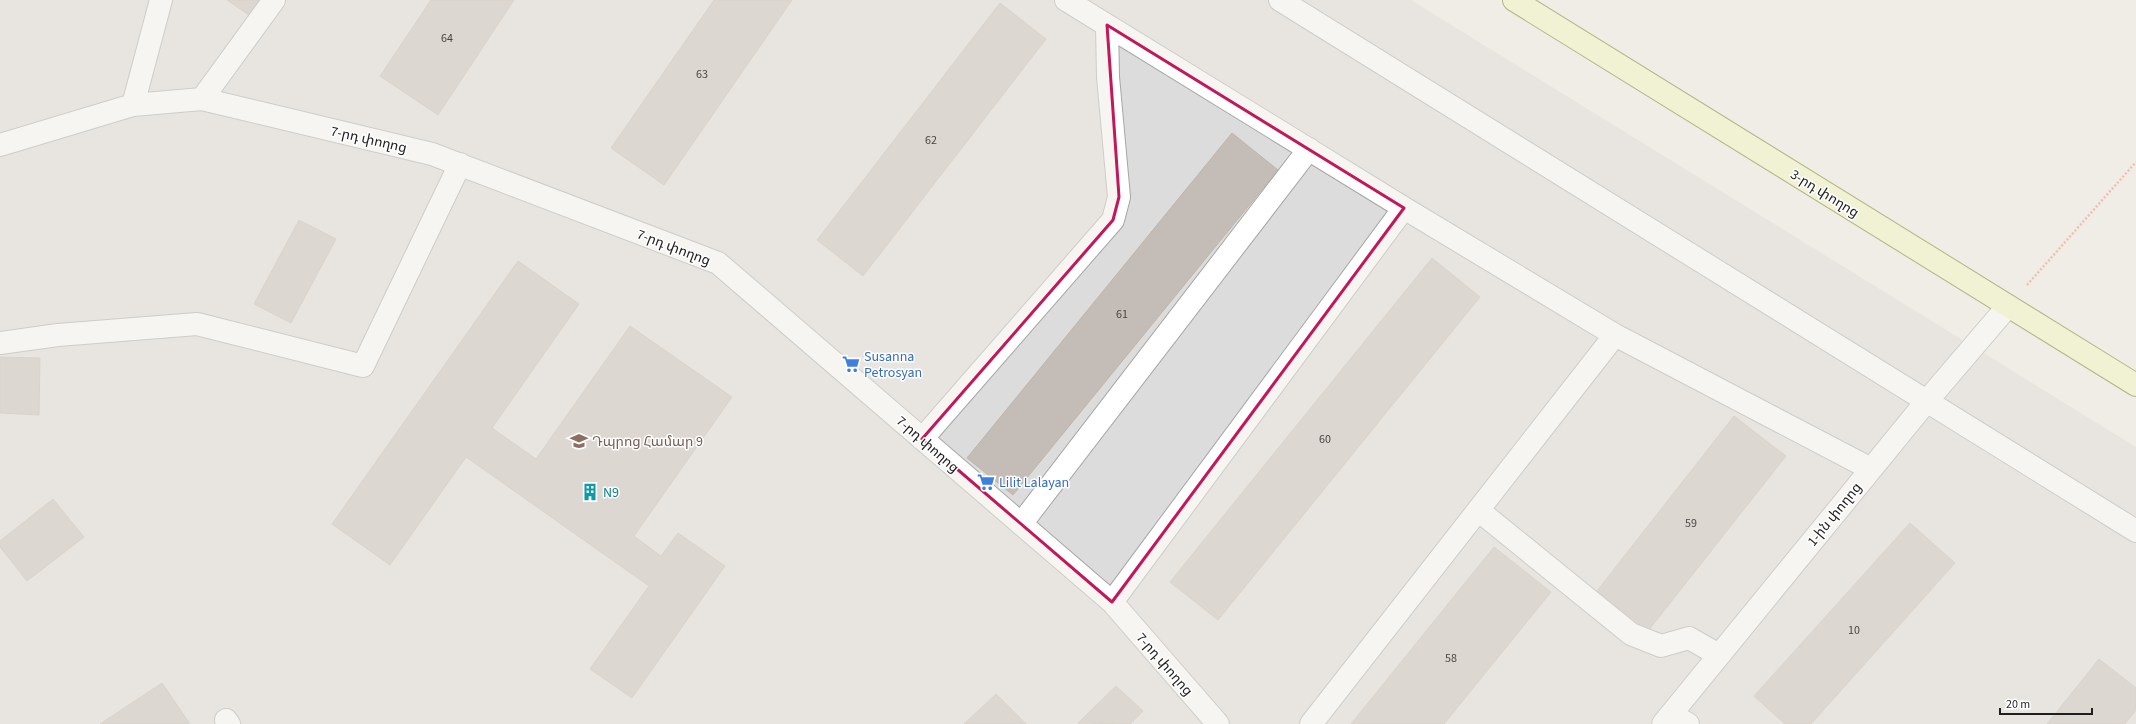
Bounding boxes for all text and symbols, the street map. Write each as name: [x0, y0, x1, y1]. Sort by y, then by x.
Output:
house number: 64: [441, 30, 453, 47]
house number: 63: [696, 66, 708, 83]
street label: 7-րդ փողոց: [329, 121, 409, 158]
house number: 62: [925, 132, 937, 149]
street label: 3-րդ փողոց: [1786, 165, 1863, 223]
street label: 7-րդ փողոց: [634, 225, 713, 271]
house number: 61: [1116, 306, 1128, 323]
place label: Susanna Petrosyan: [864, 347, 922, 383]
supermarket icon: Susanna Petrosyan: [841, 354, 861, 374]
street label: 7-րդ փողոց: [891, 412, 963, 478]
school or university icon: Դպրոց Համար 9: [569, 431, 589, 451]
house number: 60: [1319, 431, 1331, 448]
place label: Դպրոց Համար 9: [592, 432, 703, 452]
supermarket icon: Lilit Lalayan: [976, 472, 996, 492]
place label: Lilit Lalayan: [999, 473, 1069, 493]
street label: 1-ին փողոց: [1803, 478, 1867, 551]
building icon: N9: [580, 482, 600, 502]
place label: N9: [603, 483, 619, 503]
house number: 59: [1685, 515, 1697, 532]
house number: 10: [1848, 622, 1860, 639]
street label: 7-րդ փողոց: [1131, 629, 1197, 701]
house number: 58: [1445, 650, 1457, 667]
scale bar: [2000, 690, 2092, 716]
text: 20 m: [2006, 696, 2030, 713]

